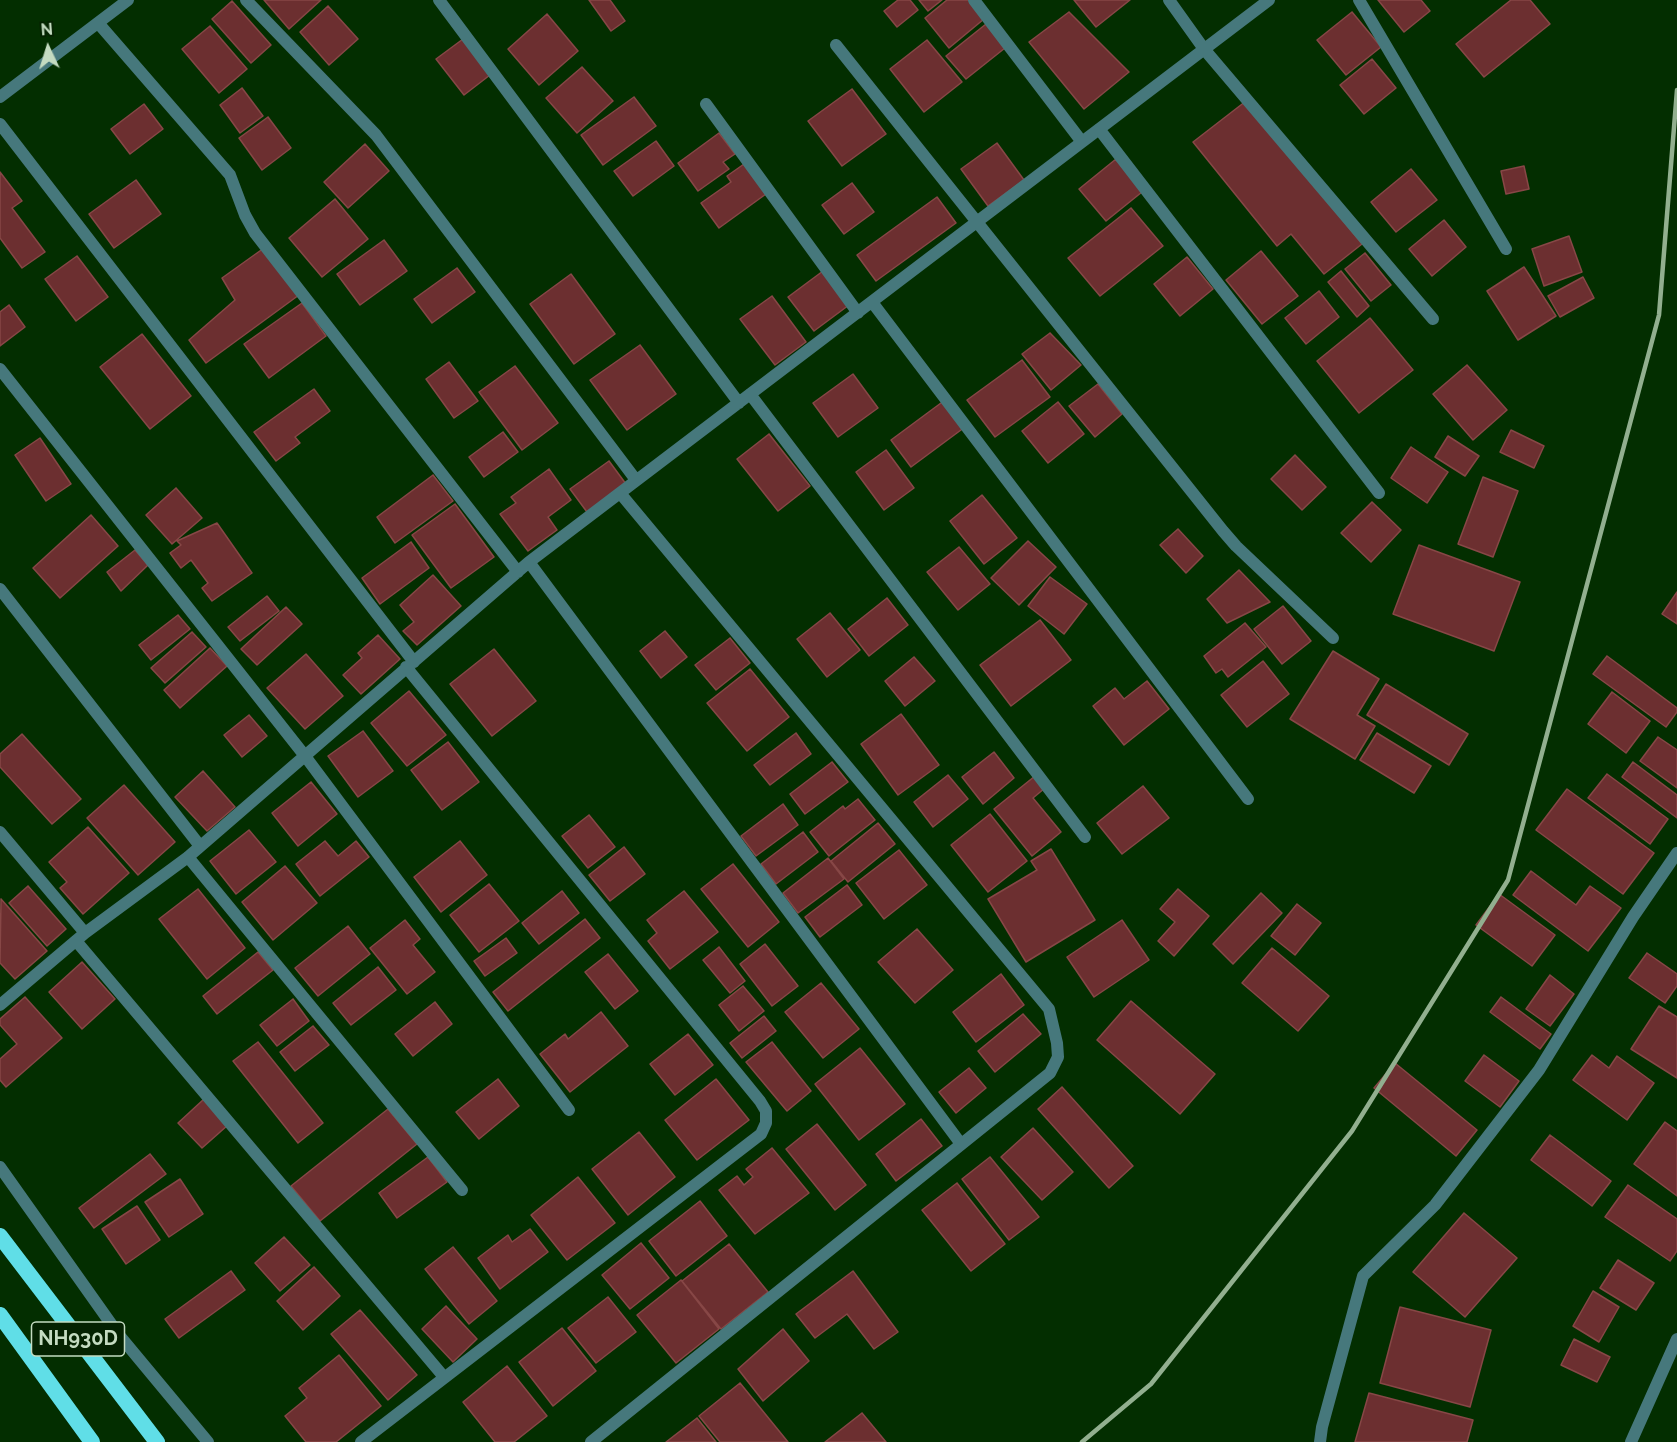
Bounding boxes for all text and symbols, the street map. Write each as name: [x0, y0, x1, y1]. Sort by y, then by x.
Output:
north arrow: [18, 18, 78, 78]
text: N: [40, 20, 53, 39]
road number: NH930D: [32, 1322, 124, 1356]

